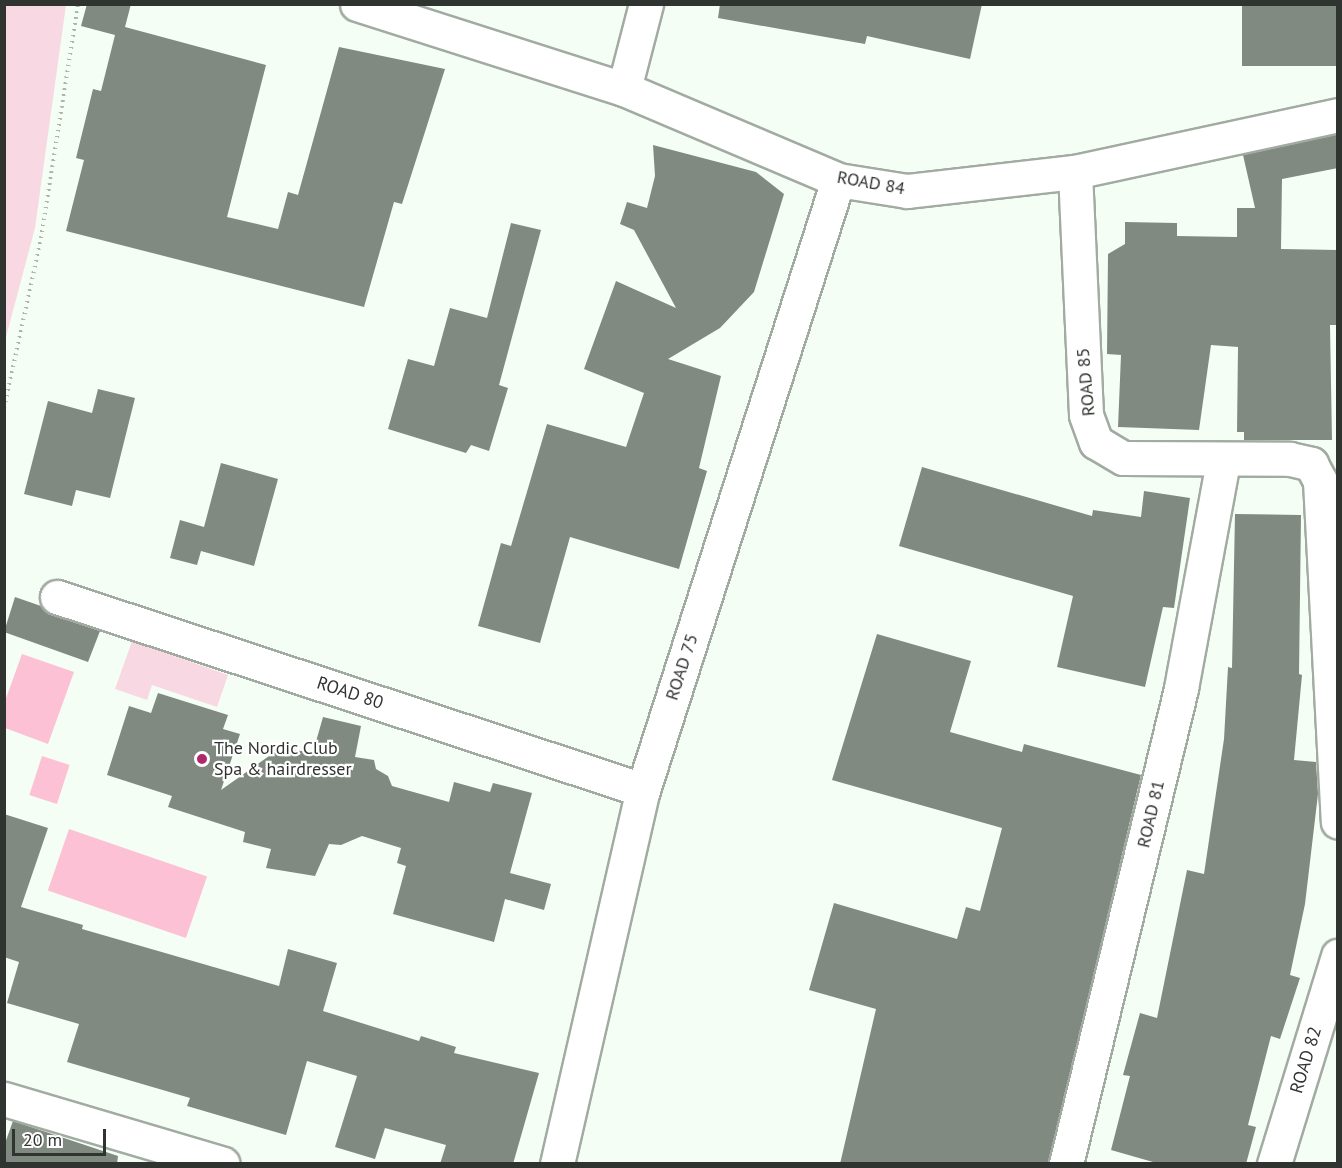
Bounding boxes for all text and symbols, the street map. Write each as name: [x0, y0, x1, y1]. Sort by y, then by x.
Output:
street label: ROAD 84: [835, 166, 907, 200]
street label: ROAD 85: [1072, 347, 1100, 417]
street label: ROAD 75: [661, 631, 703, 703]
street label: ROAD 80: [314, 672, 386, 714]
place label: The Nordic Club Spa & hairdresser: [214, 738, 352, 780]
marker: The Nordic Club Spa & hairdresser: [195, 752, 209, 766]
street label: ROAD 81: [1133, 778, 1169, 850]
street label: ROAD 82: [1286, 1024, 1326, 1096]
scale bar: [15, 1117, 110, 1155]
text: 20 m: [23, 1128, 62, 1151]

